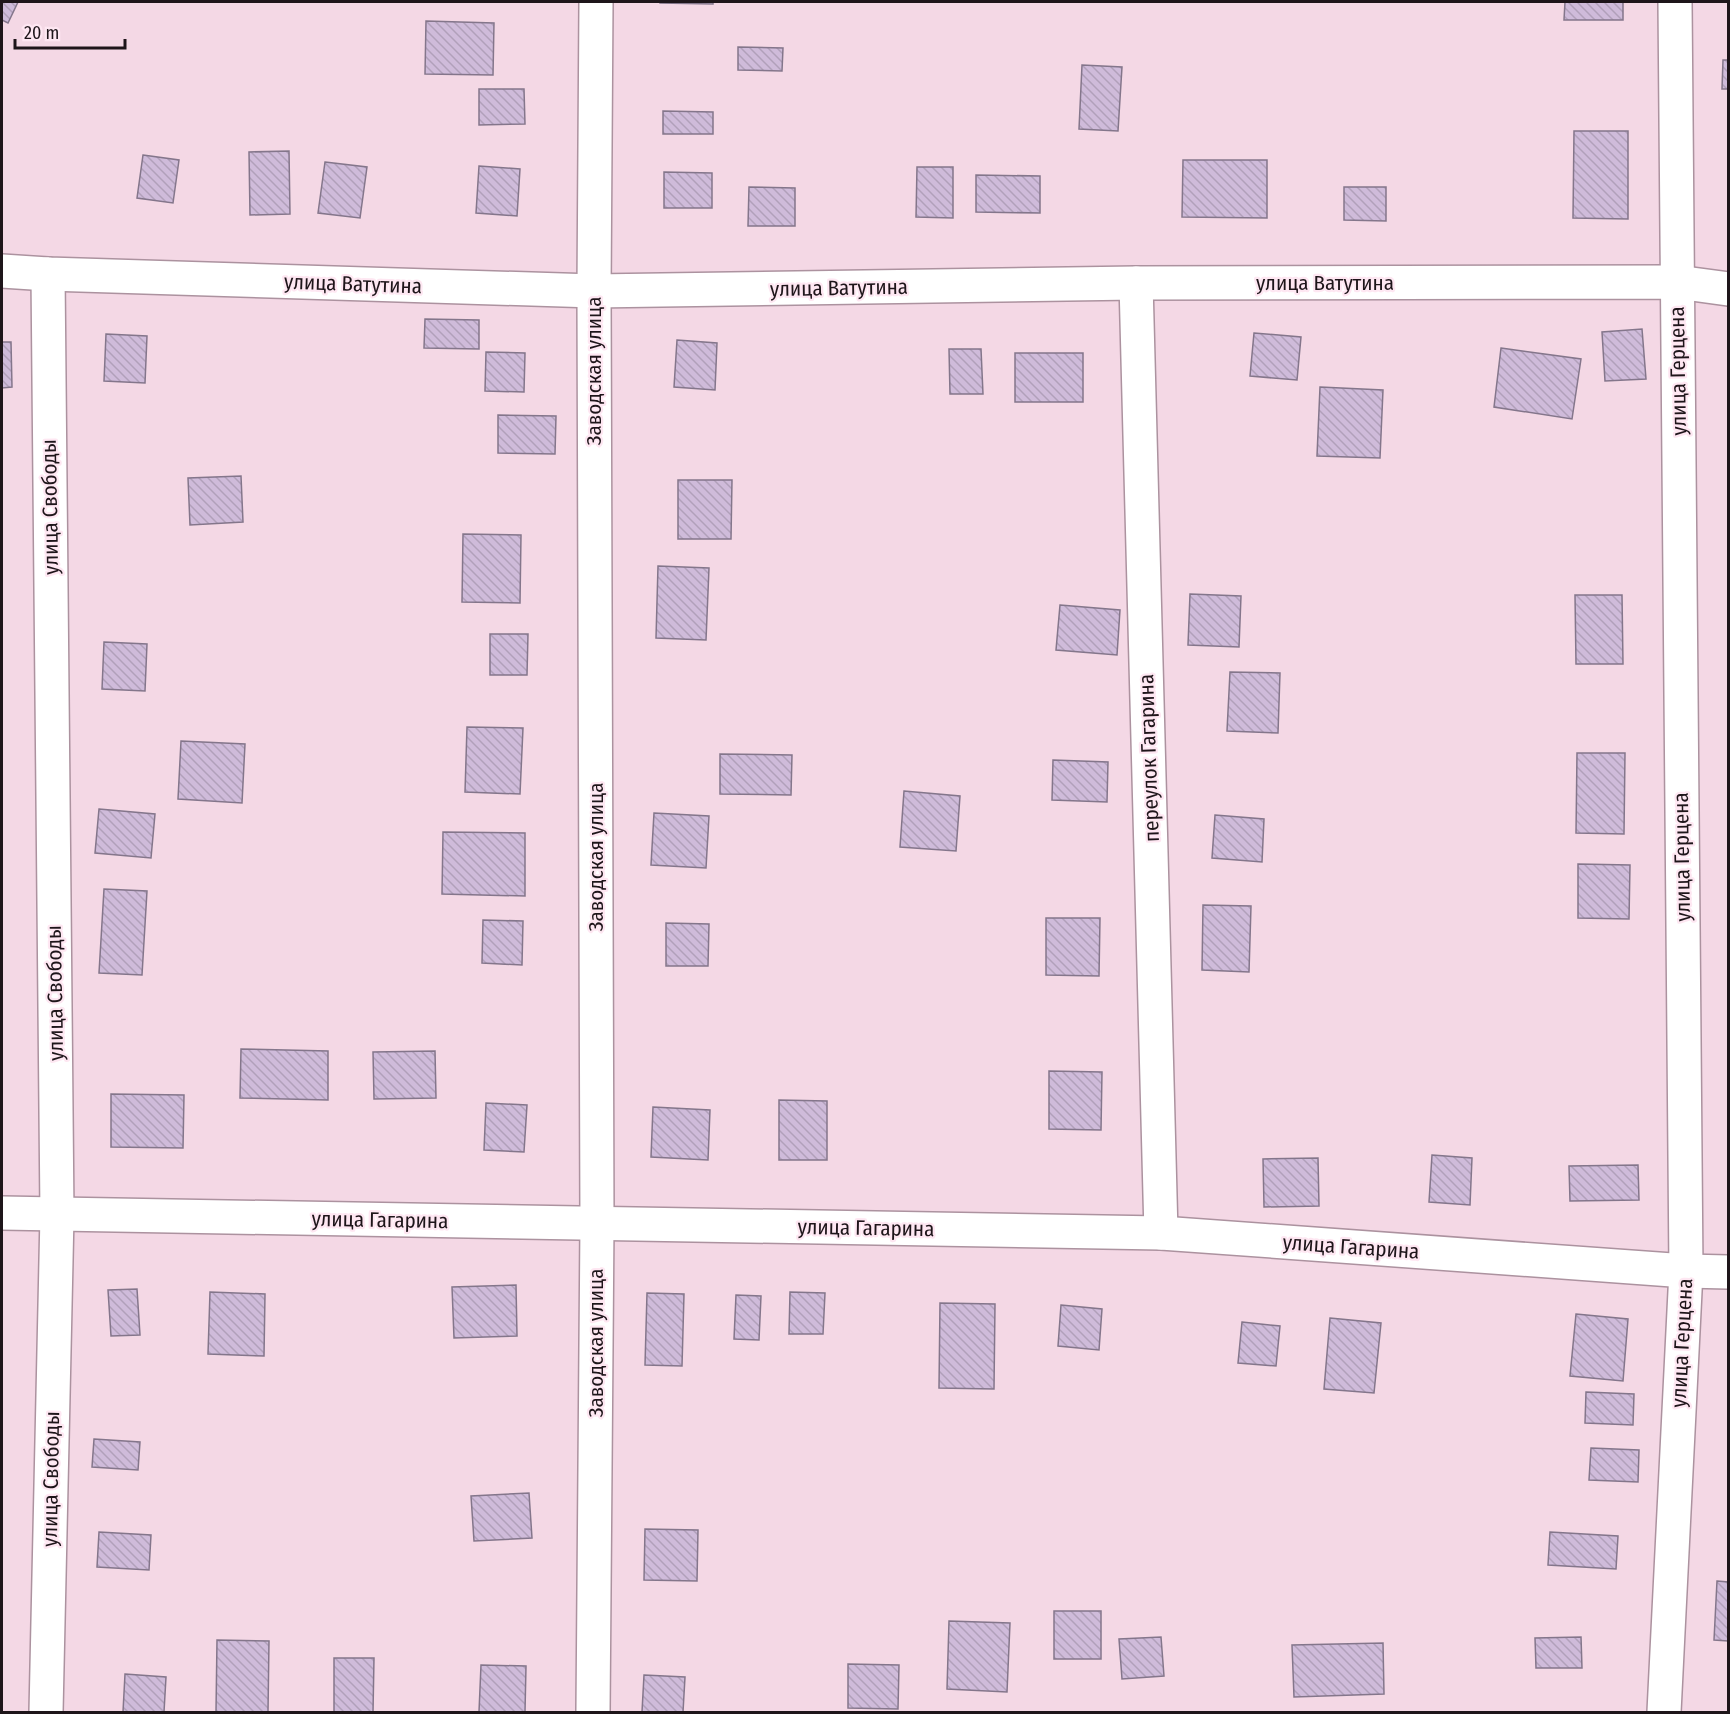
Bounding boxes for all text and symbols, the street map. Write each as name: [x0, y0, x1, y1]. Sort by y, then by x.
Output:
scale bar: [15, 12, 124, 50]
text: 20 m: [24, 22, 59, 44]
street label: улица Ватутина: [284, 269, 422, 299]
street label: улица Ватутина: [1256, 270, 1394, 296]
street label: улица Ватутина: [770, 274, 908, 302]
street label: Заводская улица: [581, 297, 607, 445]
street label: улица Герцена: [1664, 306, 1692, 436]
street label: улица Свободы: [36, 439, 64, 575]
street label: переулок Гагарина: [1133, 674, 1165, 842]
street label: Заводская улица: [583, 783, 609, 931]
street label: улица Герцена: [1668, 792, 1696, 922]
street label: улица Свободы: [41, 925, 69, 1061]
street label: улица Гагарина: [311, 1206, 449, 1234]
street label: улица Гагарина: [797, 1214, 935, 1242]
street label: улица Гагарина: [1282, 1229, 1420, 1265]
street label: Заводская улица: [583, 1269, 609, 1417]
street label: улица Герцена: [1666, 1278, 1698, 1408]
street label: улица Свободы: [37, 1411, 65, 1547]

